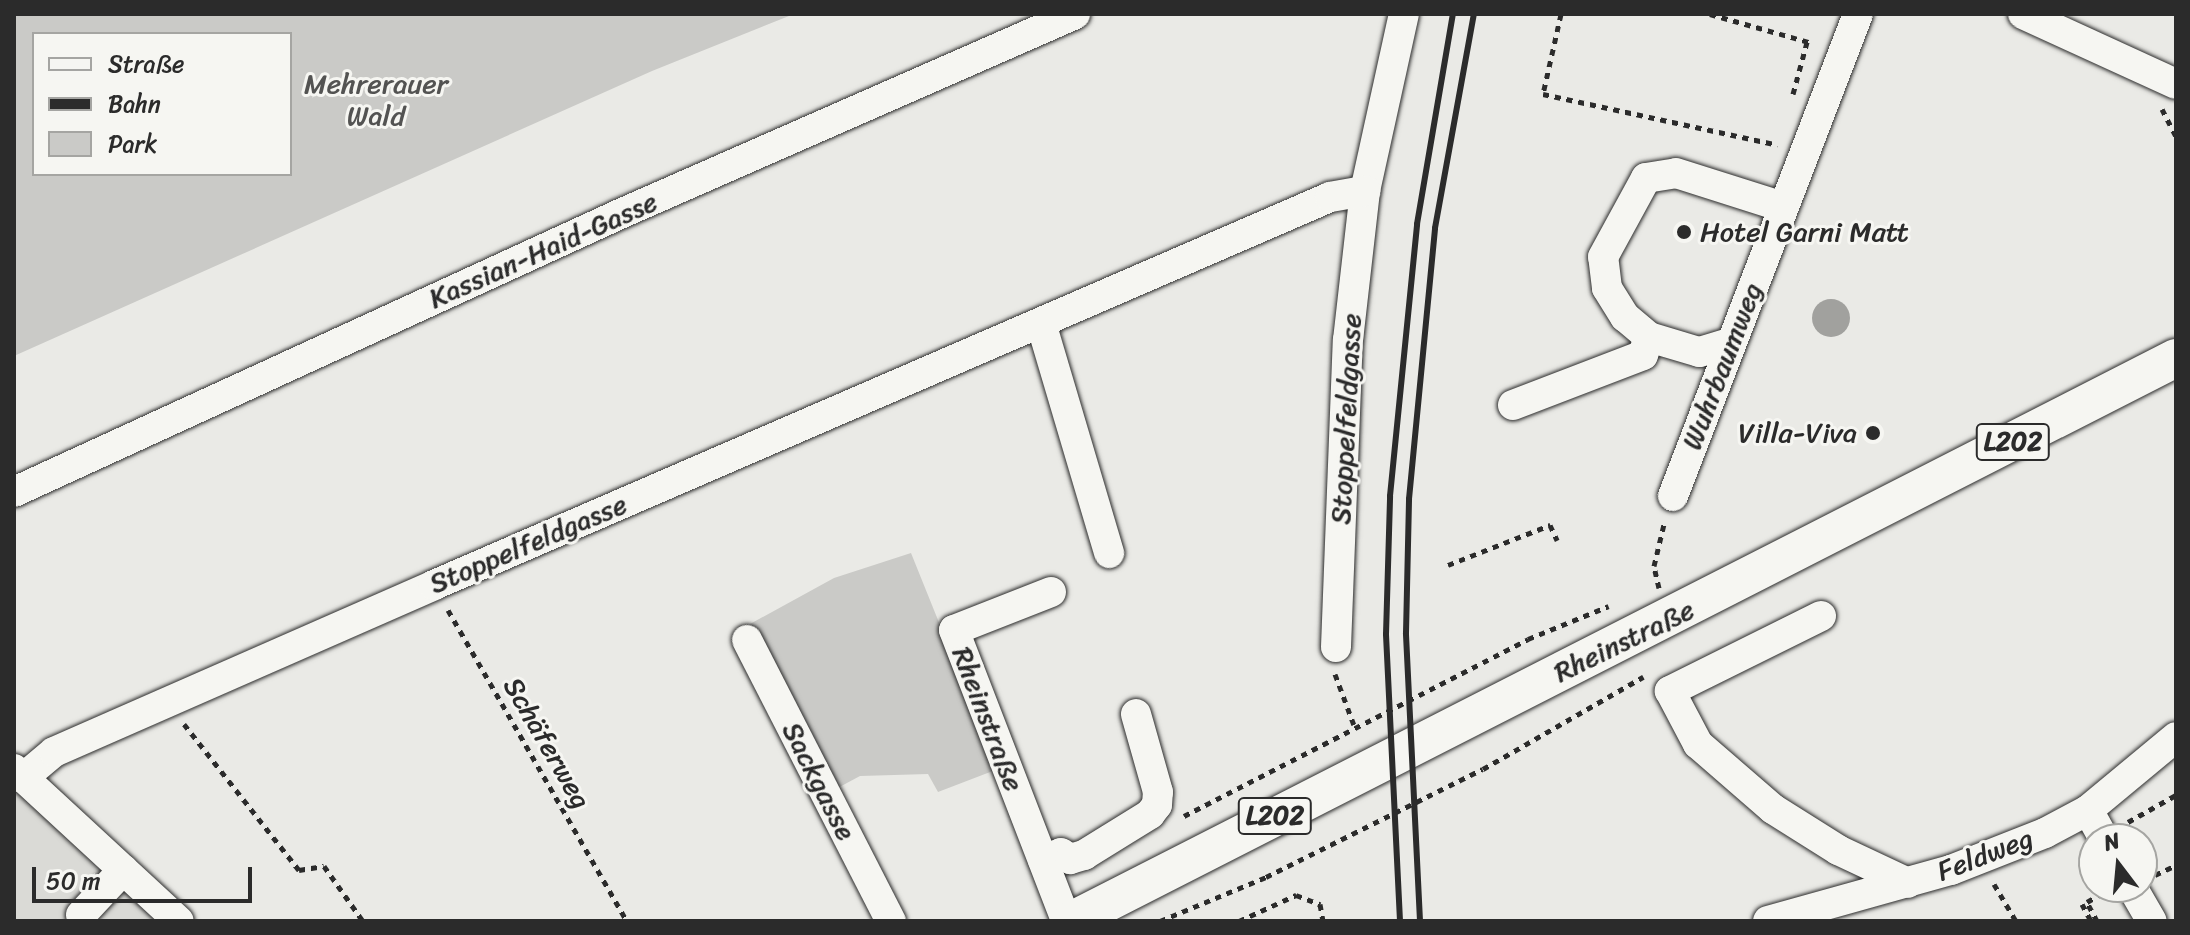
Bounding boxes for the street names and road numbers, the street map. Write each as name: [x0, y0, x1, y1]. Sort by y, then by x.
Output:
street label: Kassian-Haid-Gasse: [424, 185, 662, 315]
street label: Wuhrbaumweg: [1675, 278, 1769, 454]
street label: Stoppelfeldgasse: [1324, 313, 1368, 525]
road number: L202: [1975, 420, 2051, 464]
street label: Stoppelfeldgasse: [424, 487, 632, 601]
street label: Rheinstraße: [1548, 593, 1700, 689]
street label: Rheinstraße: [945, 642, 1031, 796]
street label: Schäferweg: [496, 671, 598, 815]
street label: Sackgasse: [775, 716, 863, 846]
road number: L202: [1237, 794, 1313, 838]
street label: Feldweg: [1932, 821, 2038, 889]

